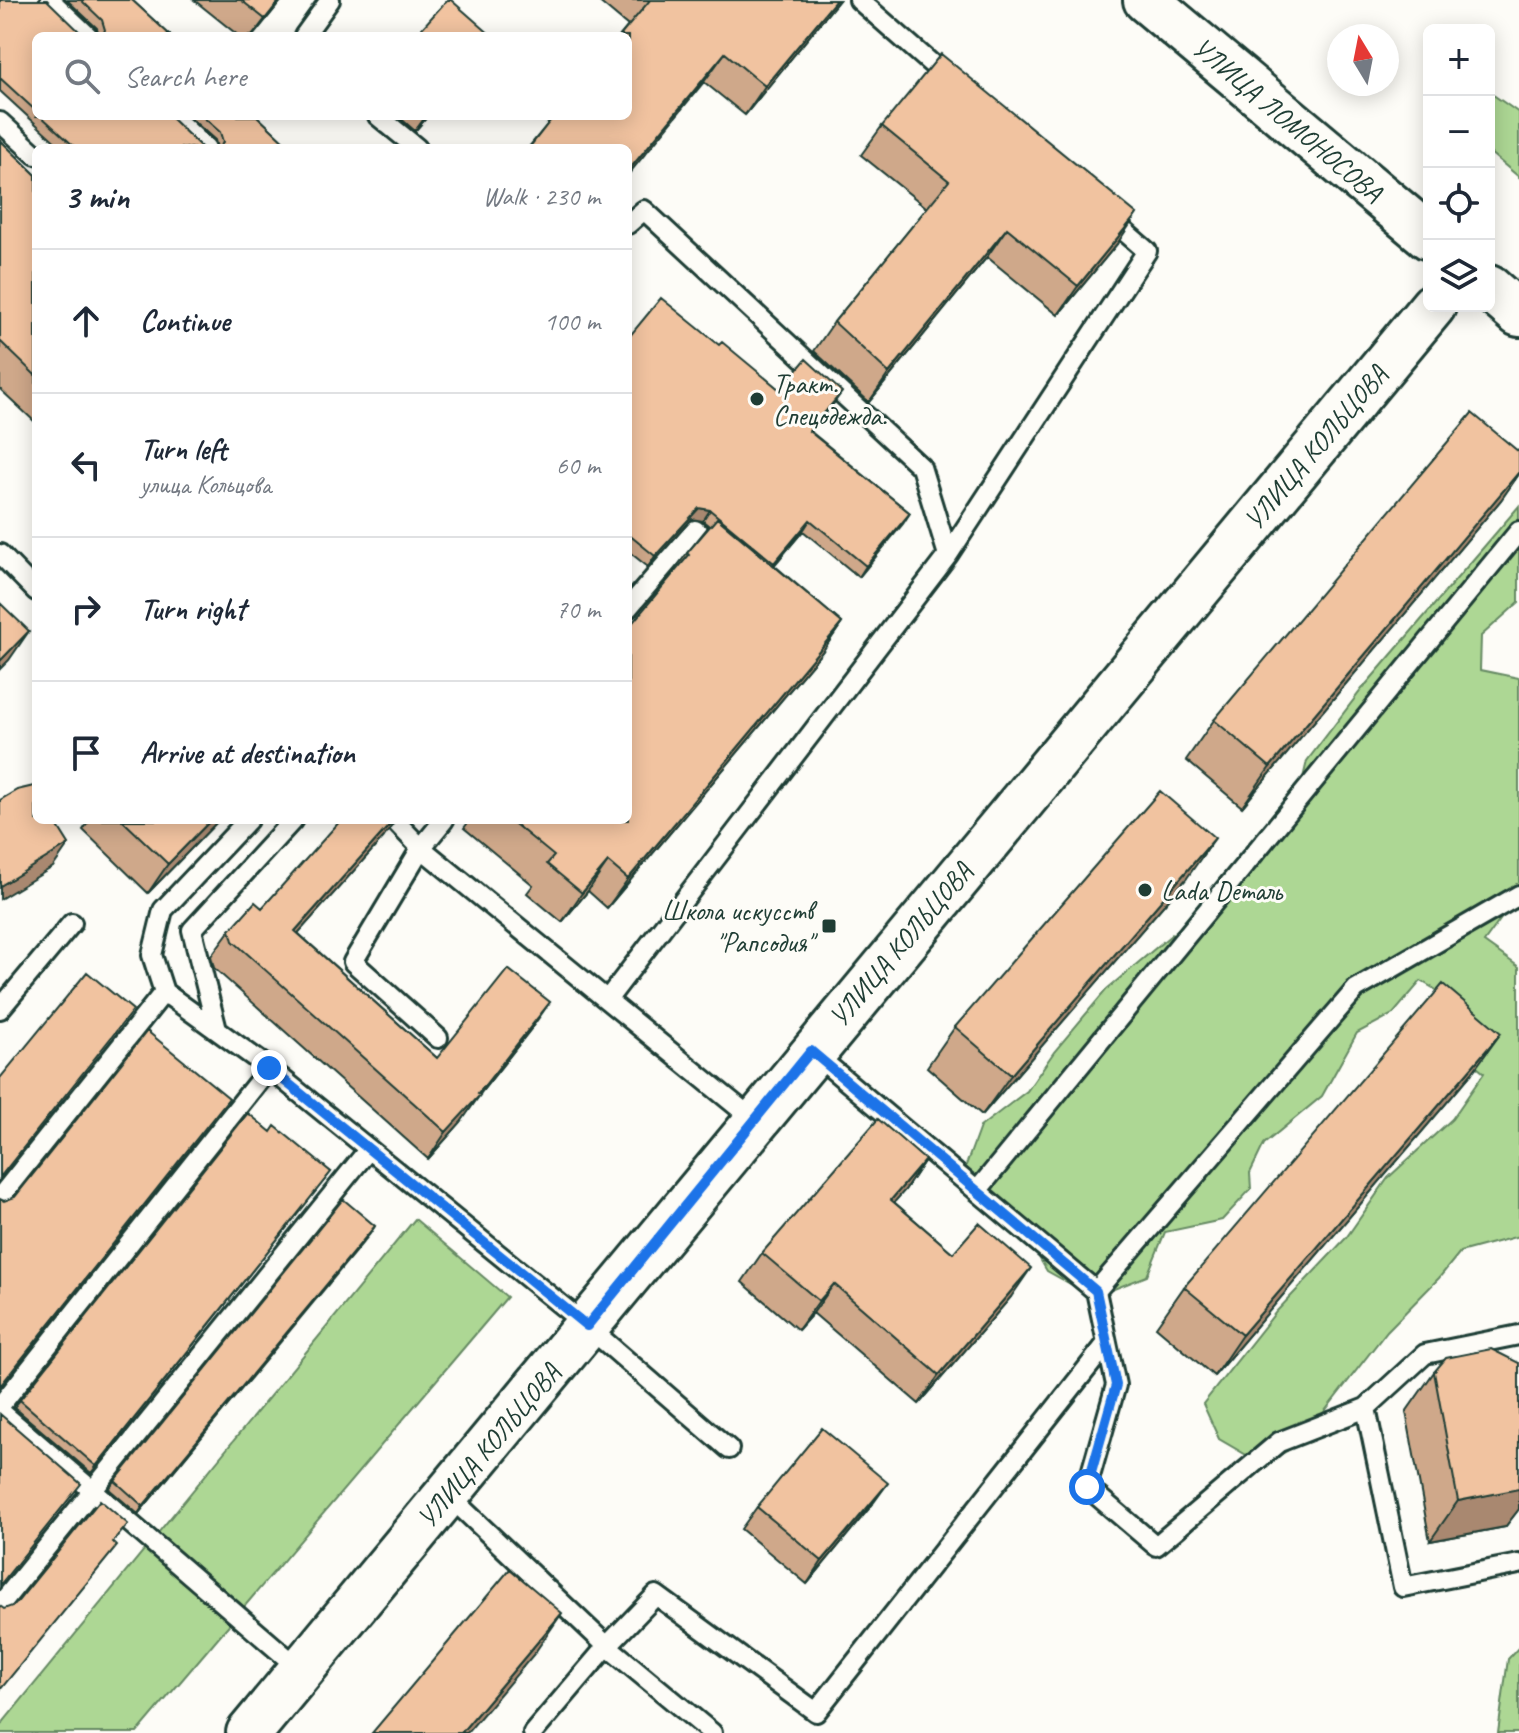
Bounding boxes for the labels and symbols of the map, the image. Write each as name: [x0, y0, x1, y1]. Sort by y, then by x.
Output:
north arrow: [1327, 24, 1399, 96]
street label: УЛИЦА ЛОМОНОСОВА: [1185, 30, 1391, 210]
street label: УЛИЦА КОЛЬЦОВА: [1236, 357, 1395, 537]
place label: Тракт. Спецодежда.: [773, 366, 887, 433]
marker: Тракт. Спецодежда.: [748, 390, 766, 408]
street label: УЛИЦА КОЛЬЦОВА: [821, 854, 980, 1034]
place label: Lada Dеталь: [1161, 873, 1284, 908]
marker: Lada Dеталь: [1136, 881, 1154, 899]
place label: Школа искусств "Рапсодия": [662, 893, 818, 960]
marker: Школа искусств "Рапсодия": [820, 917, 838, 935]
route end: [251, 1050, 287, 1086]
street label: УЛИЦА КОЛЬЦОВА: [409, 1355, 568, 1535]
route start: [1069, 1469, 1105, 1505]

